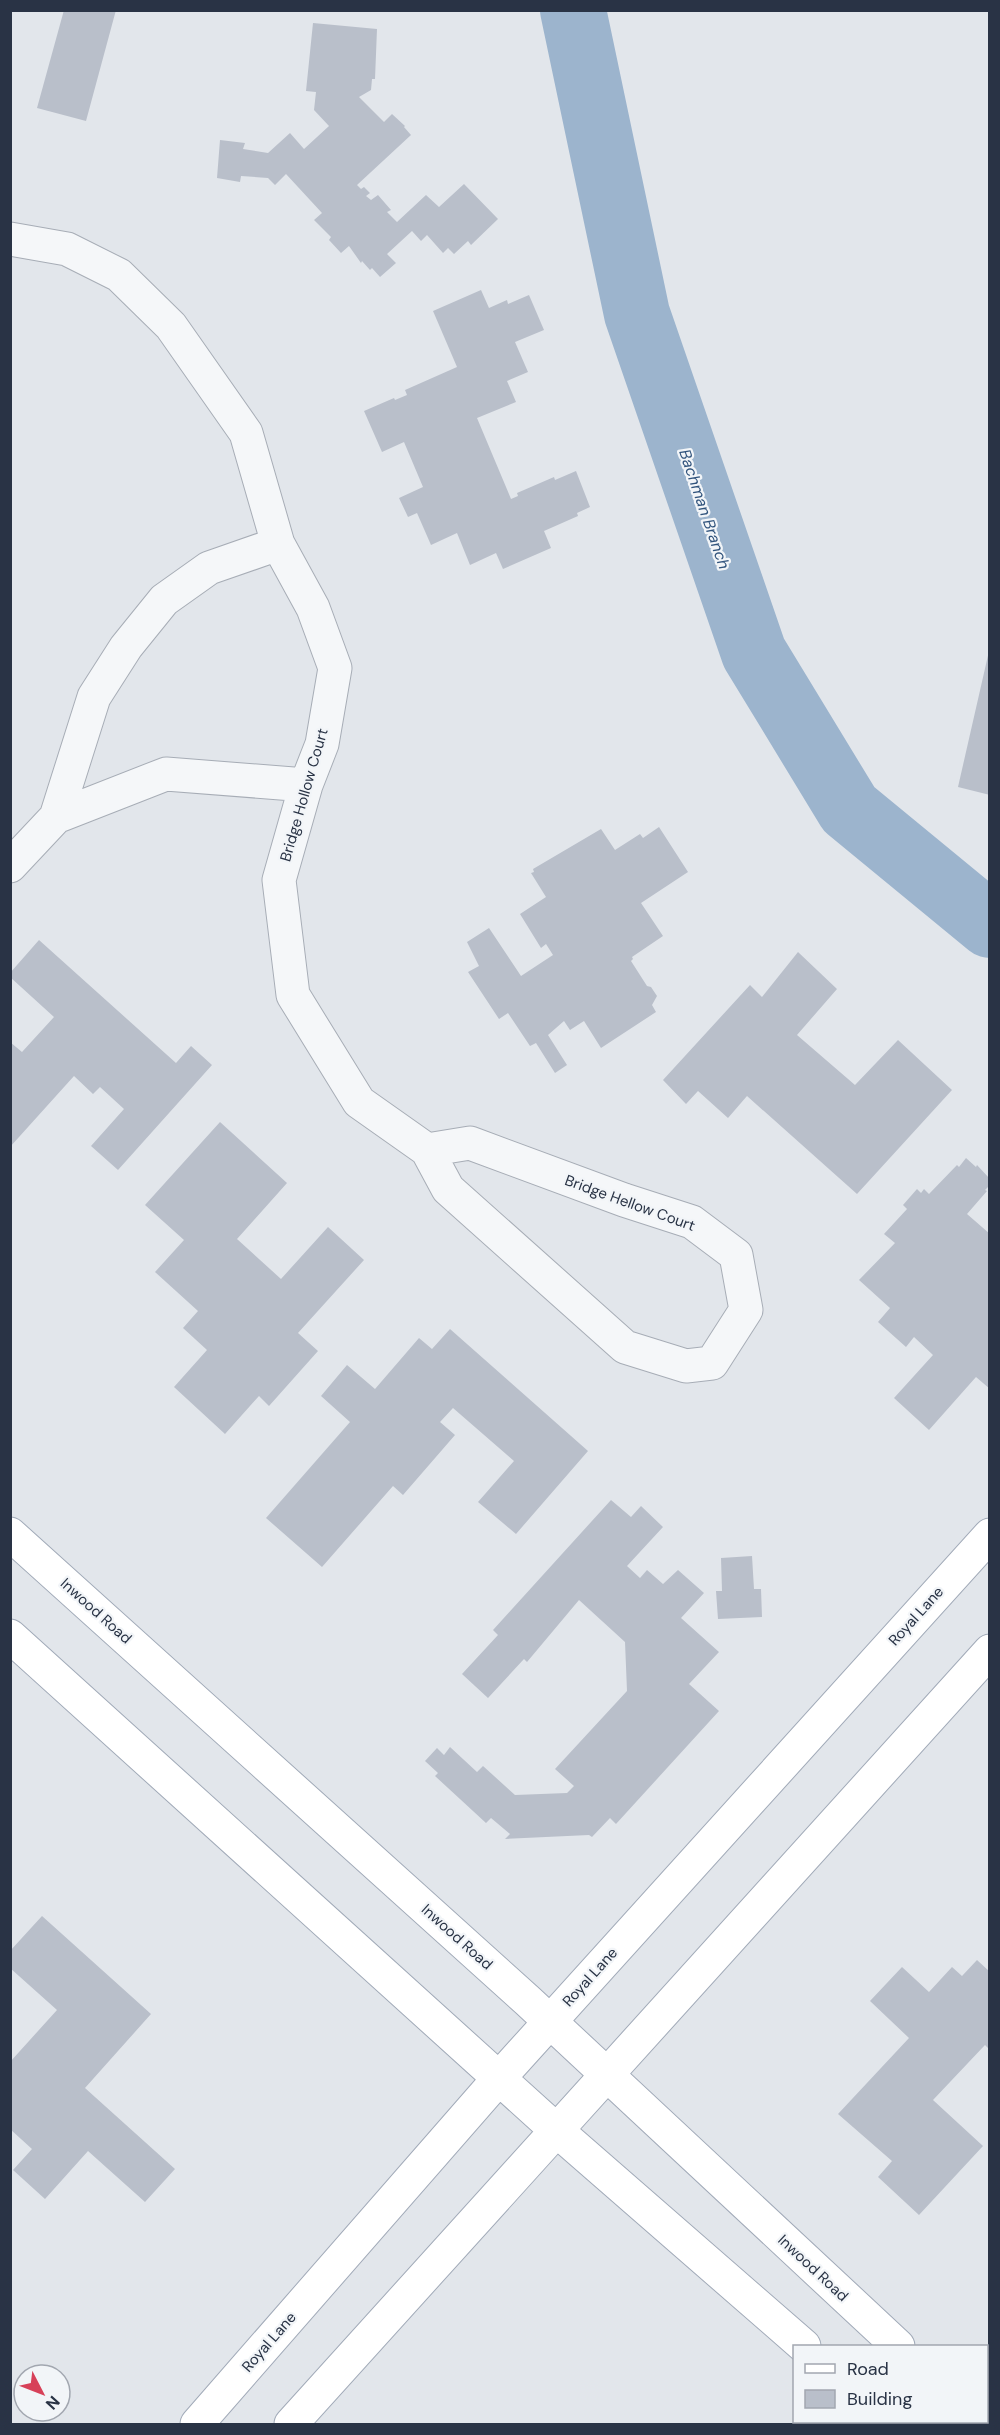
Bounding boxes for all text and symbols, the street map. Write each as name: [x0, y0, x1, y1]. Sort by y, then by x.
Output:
water label: Bachman Branch: [674, 446, 735, 572]
street label: Bridge Hollow Court: [275, 726, 333, 864]
street label: Bridge Hellow Court: [562, 1170, 698, 1236]
street label: Inwood Road: [56, 1574, 136, 1648]
street label: Royal Lane: [884, 1582, 948, 1650]
street label: Inwood Road: [417, 1900, 497, 1974]
street label: Royal Lane: [558, 1943, 622, 2011]
street label: Inwood Road: [773, 2230, 853, 2306]
street label: Royal Lane: [237, 2308, 301, 2376]
legend: [793, 2345, 988, 2423]
text: Road: [847, 2357, 889, 2381]
north arrow: [12, 2363, 72, 2423]
text: Building: [847, 2387, 912, 2411]
text: N: [41, 2391, 64, 2414]

